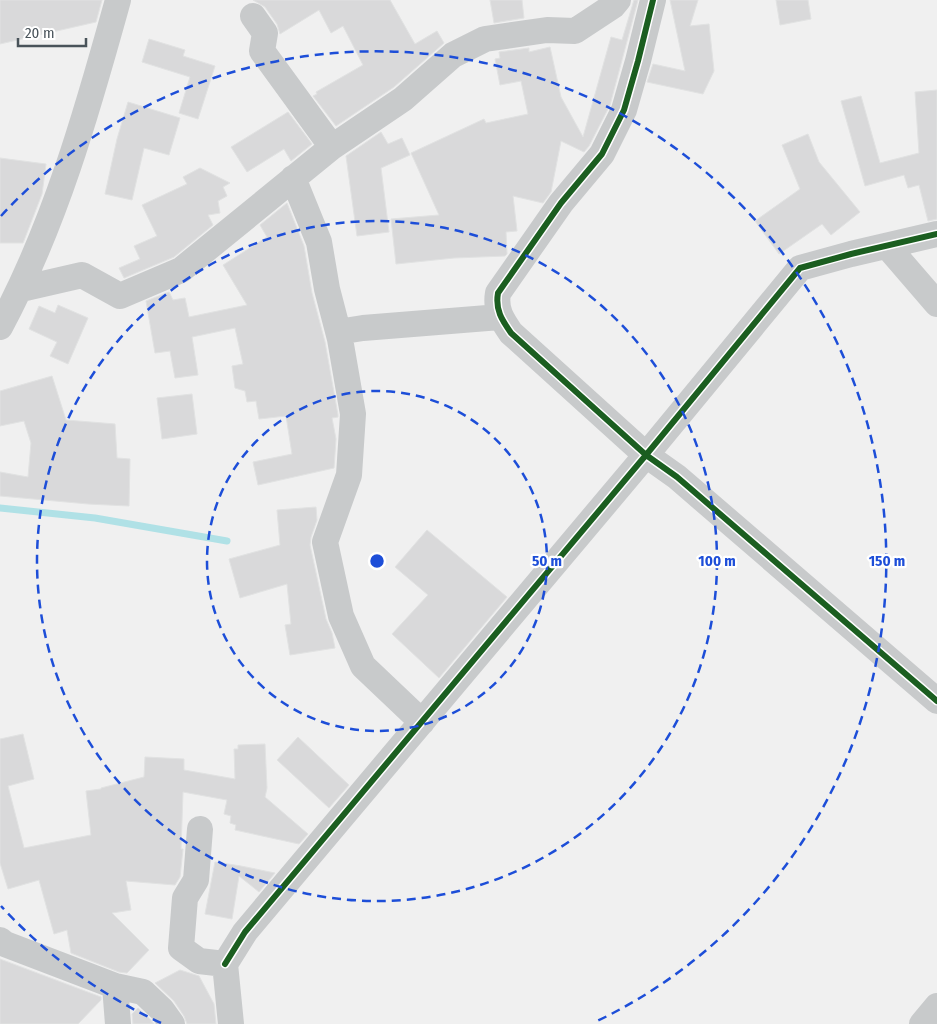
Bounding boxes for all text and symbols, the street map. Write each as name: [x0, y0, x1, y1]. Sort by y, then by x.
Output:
scale bar: [18, 15, 85, 47]
text: 20 m: [25, 24, 55, 42]
centre of rings: [368, 552, 386, 570]
text: 50 m: [532, 552, 562, 570]
text: 100 m: [698, 552, 736, 570]
text: 150 m: [869, 552, 905, 570]

